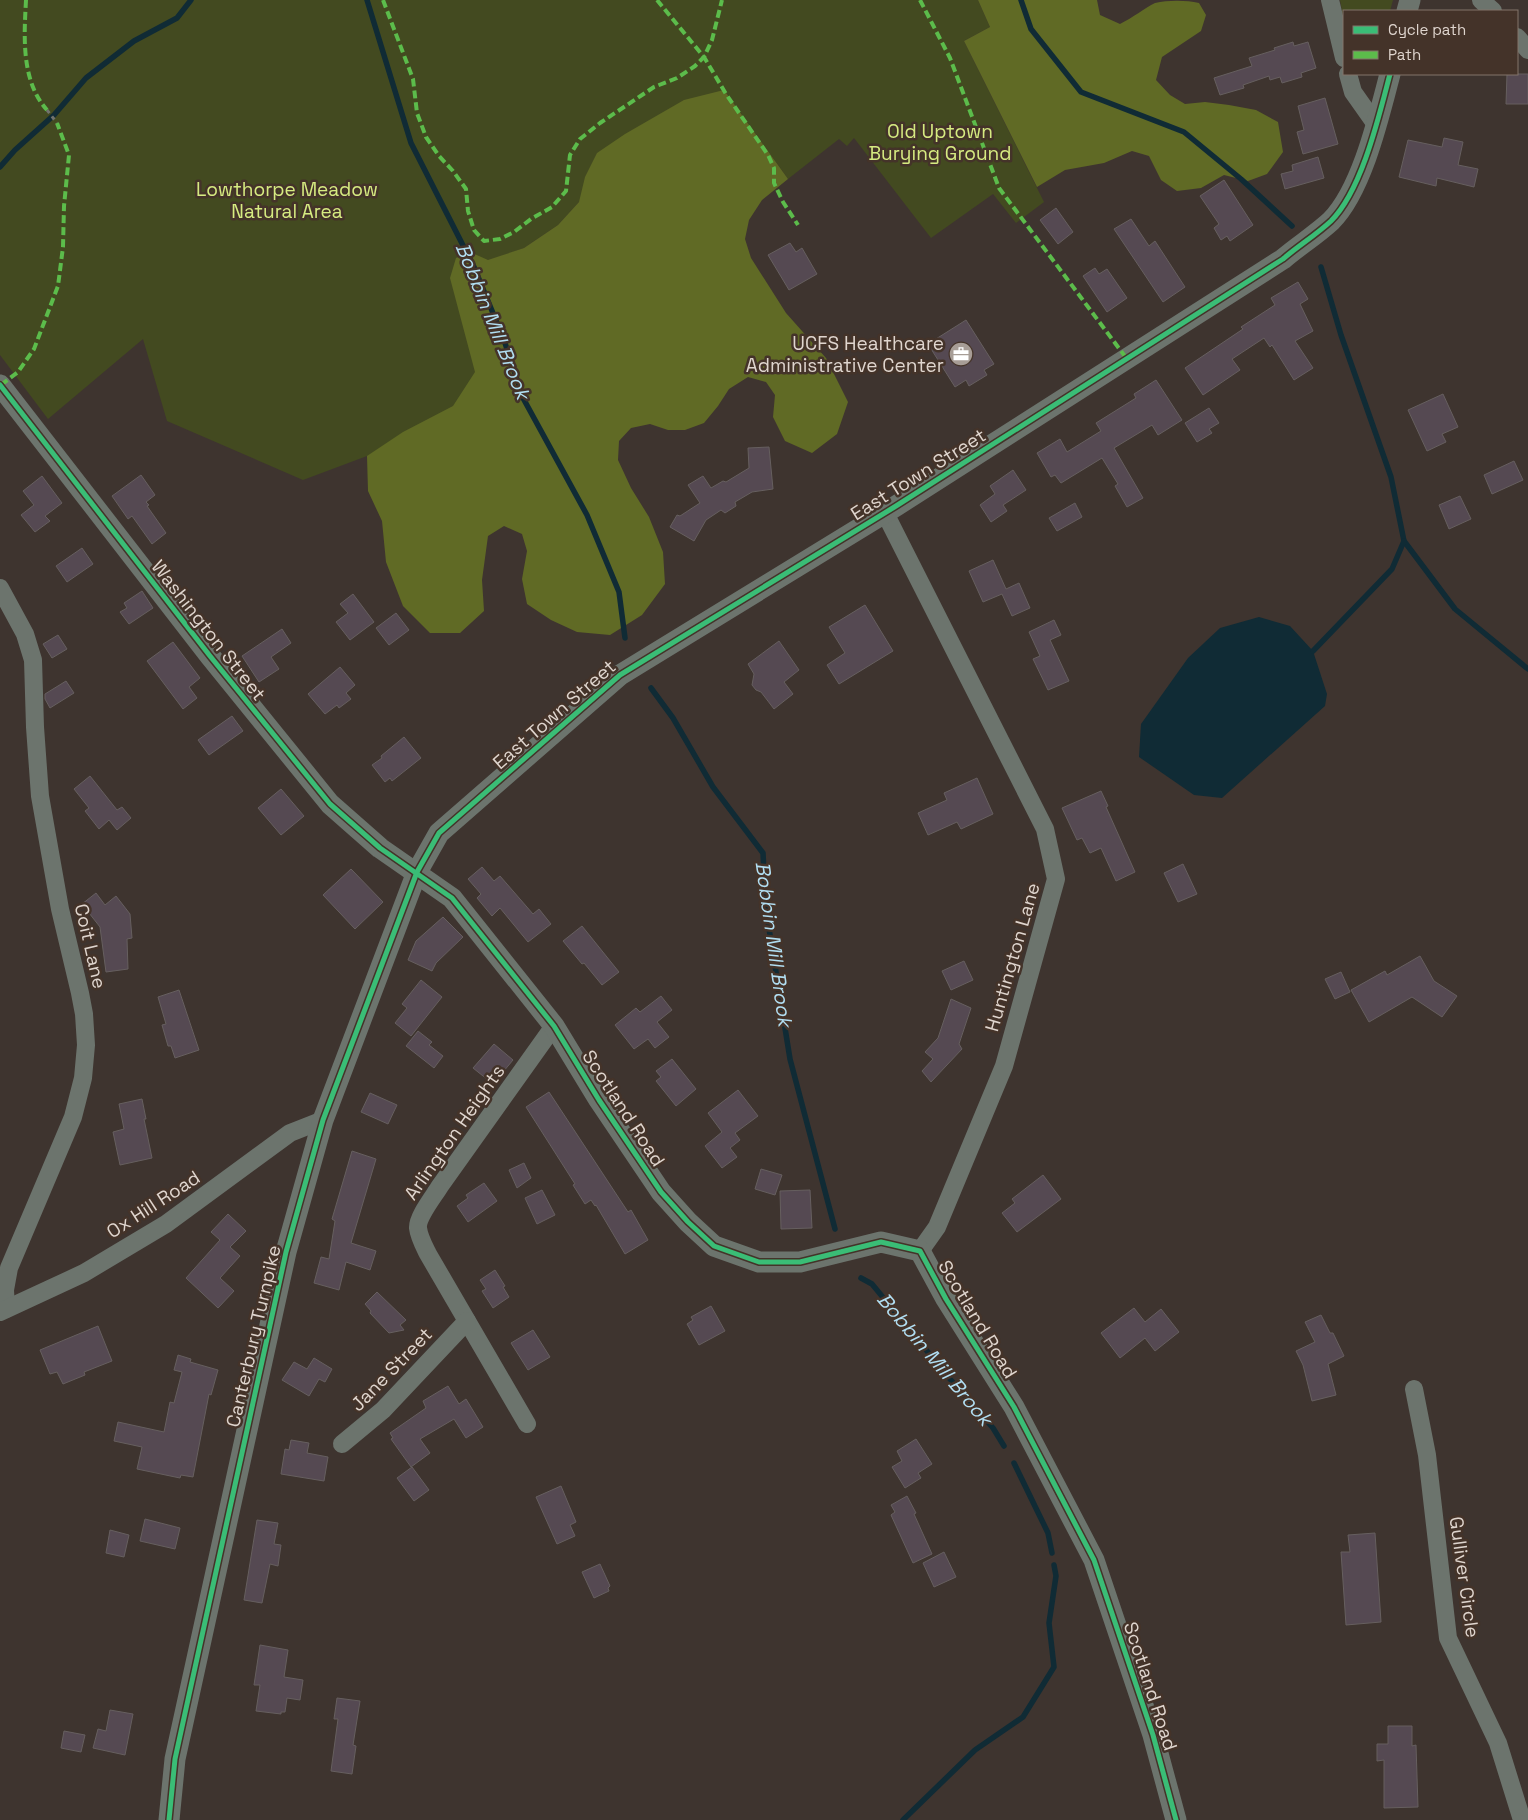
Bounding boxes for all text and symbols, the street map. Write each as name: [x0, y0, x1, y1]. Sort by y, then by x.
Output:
legend: [1343, 10, 1518, 75]
text: Cycle path: [1388, 20, 1466, 39]
text: Path: [1388, 45, 1421, 64]
park label: Old Uptown Burying Ground: [869, 119, 1011, 166]
park label: Lowthorpe Meadow Natural Area: [196, 177, 378, 224]
water label: Bobbin Mill Brook: [450, 239, 537, 405]
place label: UCFS Healthcare Administrative Center: [746, 331, 944, 378]
office icon: UCFS Healthcare Administrative Center: [948, 341, 974, 367]
street label: East Town Street: [846, 423, 991, 526]
street label: Washington Street: [146, 555, 271, 706]
street label: East Town Street: [488, 654, 621, 775]
water label: Bobbin Mill Brook: [750, 860, 799, 1031]
street label: Huntington Lane: [979, 880, 1046, 1034]
street label: Coit Lane: [69, 901, 112, 991]
street label: Scotland Road: [577, 1045, 671, 1171]
street label: Arlington Heights: [398, 1060, 510, 1205]
street label: Ox Hill Road: [102, 1165, 205, 1244]
street label: Canterbury Turnpike: [220, 1243, 287, 1430]
street label: Scotland Road: [932, 1255, 1023, 1383]
water label: Bobbin Mill Brook: [871, 1287, 1000, 1433]
street label: Jane Street: [345, 1322, 438, 1417]
street label: Gulliver Circle: [1444, 1515, 1485, 1639]
street label: Scotland Road: [1118, 1619, 1183, 1754]

